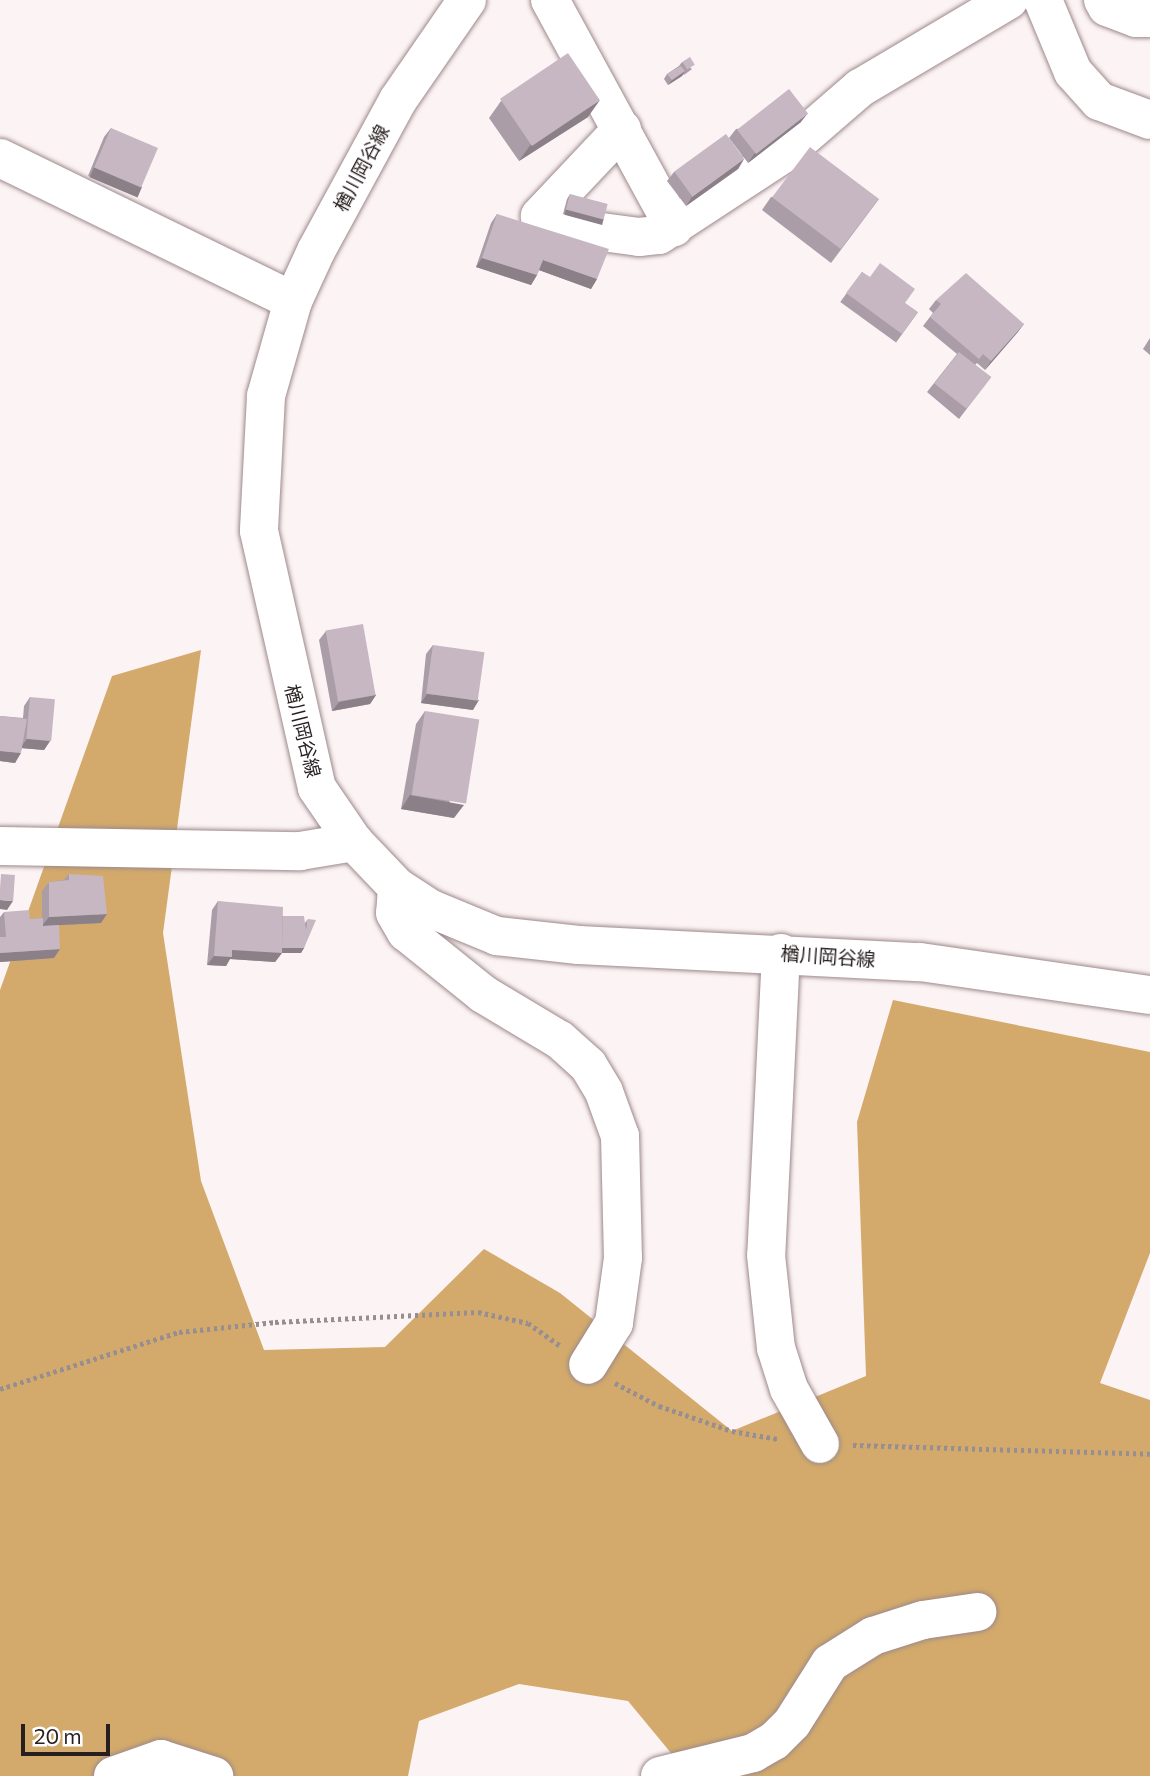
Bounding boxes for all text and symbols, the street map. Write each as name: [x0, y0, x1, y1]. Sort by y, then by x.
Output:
street label: 楢川岡谷線: [329, 121, 393, 215]
street label: 楢川岡谷線: [280, 682, 326, 780]
street label: 楢川岡谷線: [780, 941, 876, 971]
scale bar: [24, 1710, 114, 1754]
text: 20 m: [34, 1723, 82, 1748]

